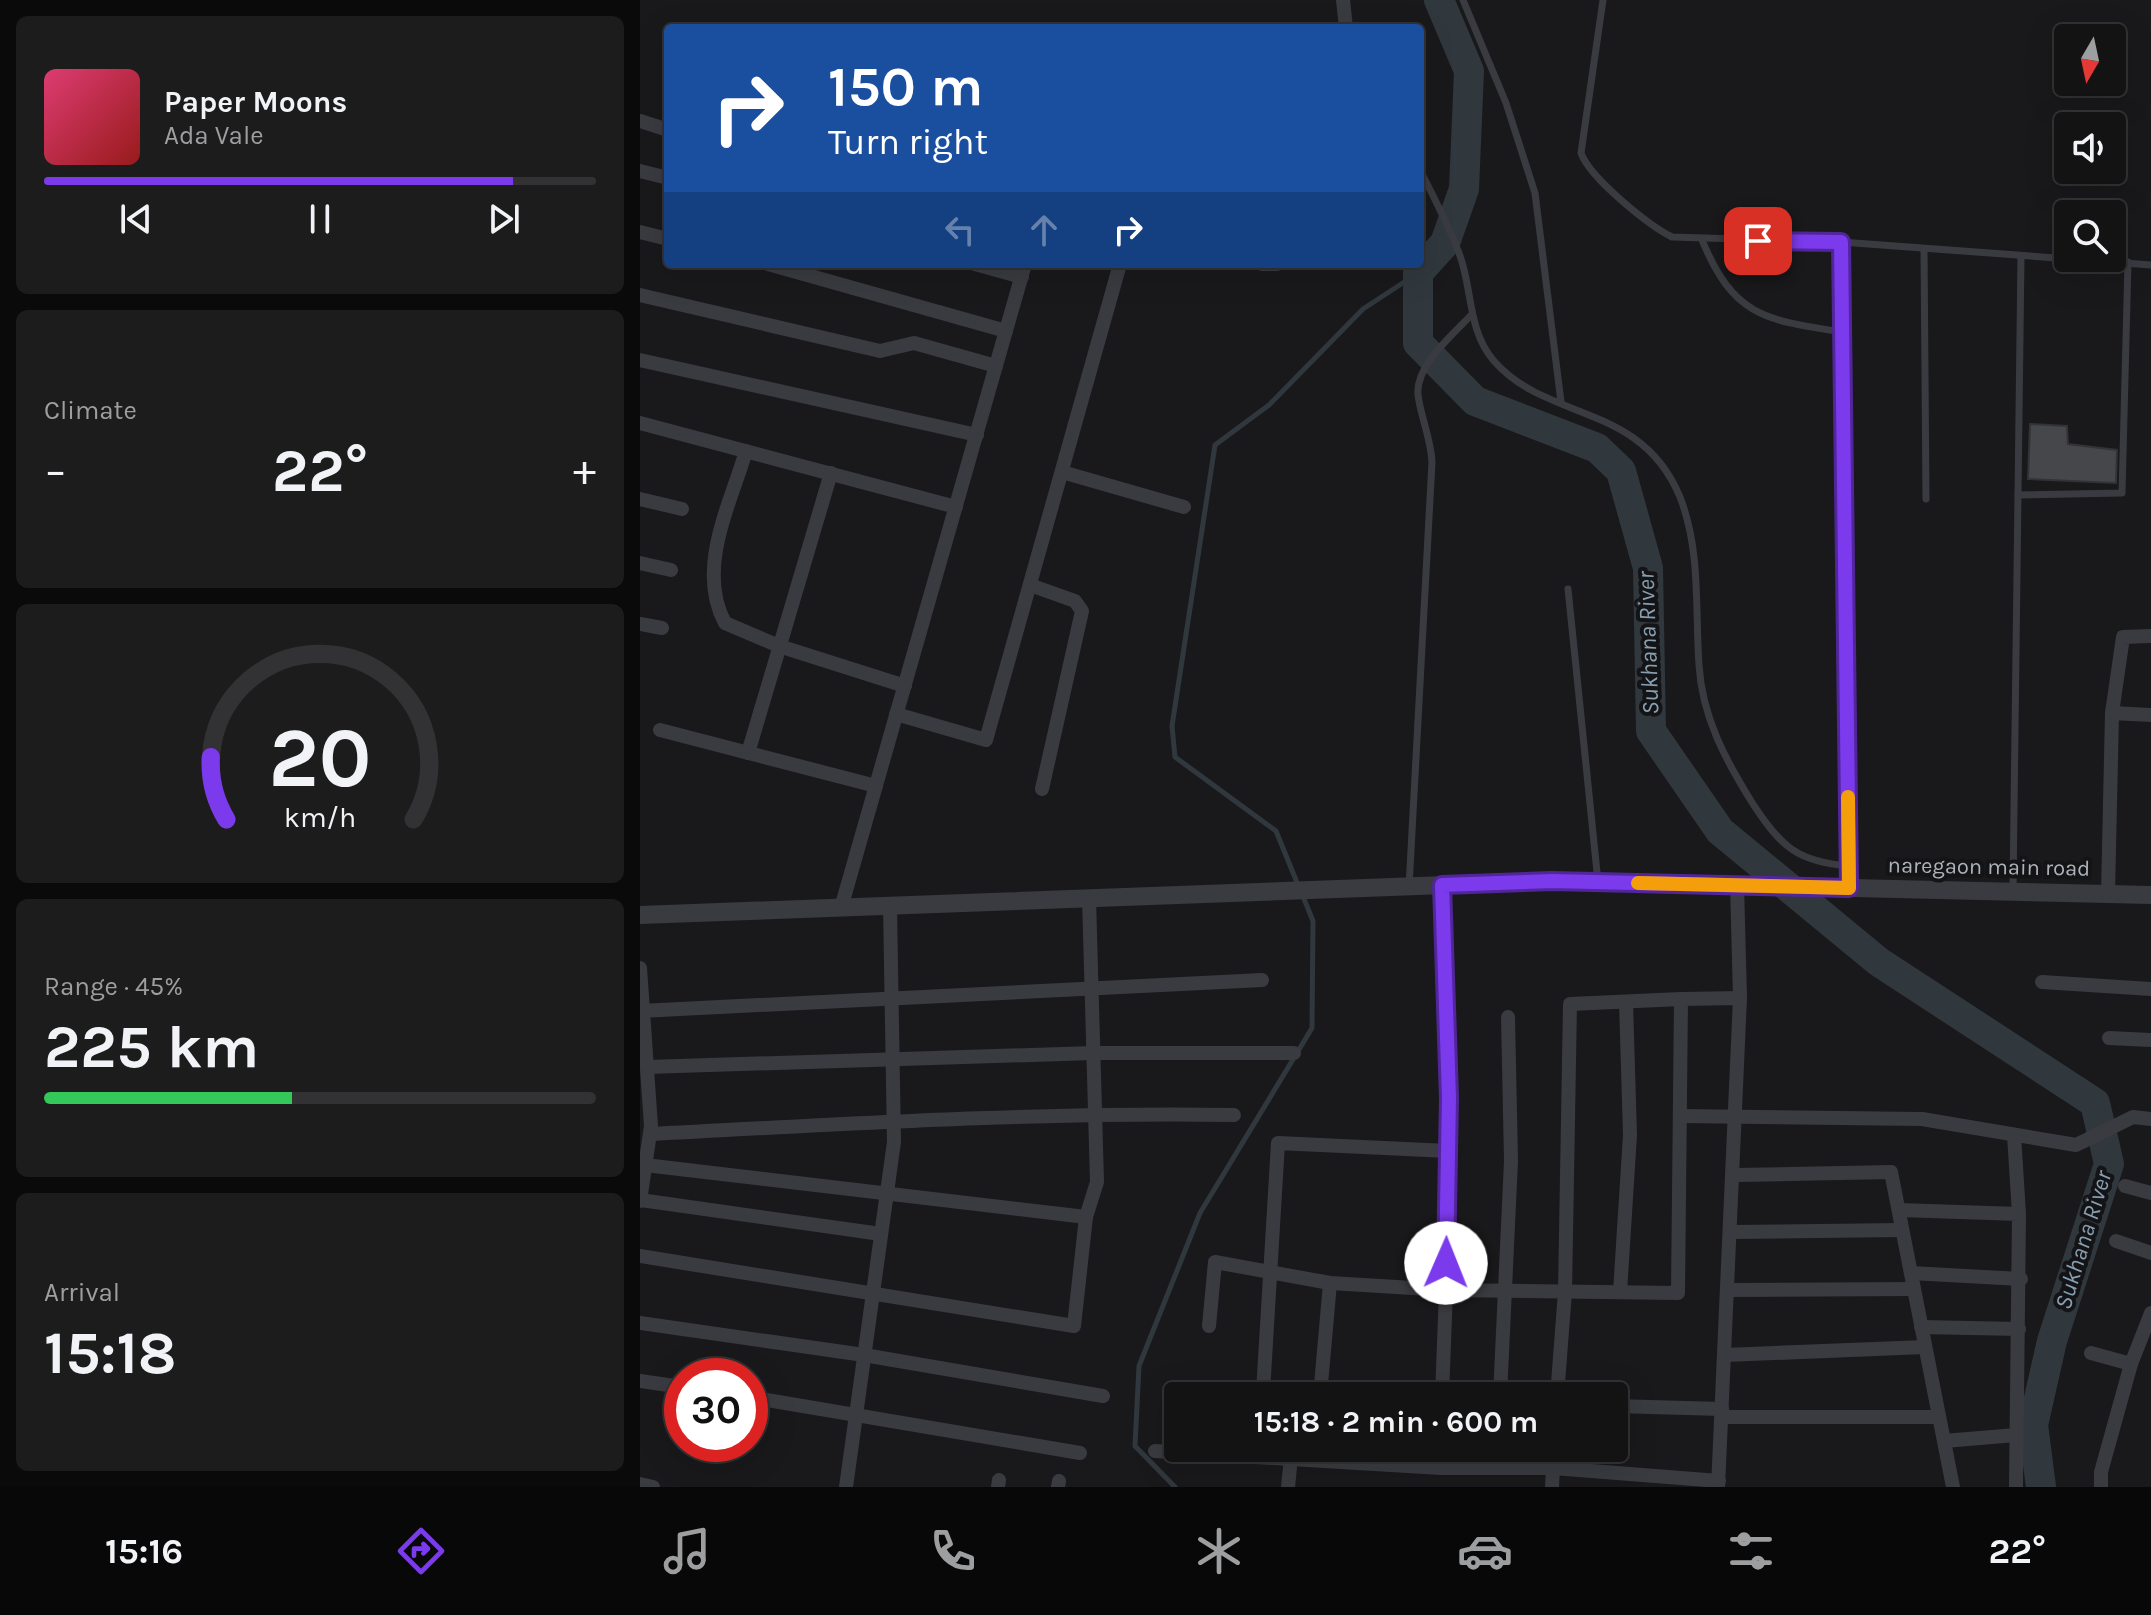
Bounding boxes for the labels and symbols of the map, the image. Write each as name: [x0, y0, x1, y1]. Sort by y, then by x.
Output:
north arrow: [2054, 24, 2126, 96]
pin: [1724, 207, 1792, 275]
water label: Sukhana River: [1631, 570, 1664, 715]
street label: naregaon main road: [1887, 852, 2091, 882]
water label: Sukhana River: [2049, 1166, 2118, 1313]
position arrow: [1404, 1221, 1488, 1305]
speed limit sign: 30: [664, 1358, 768, 1462]

